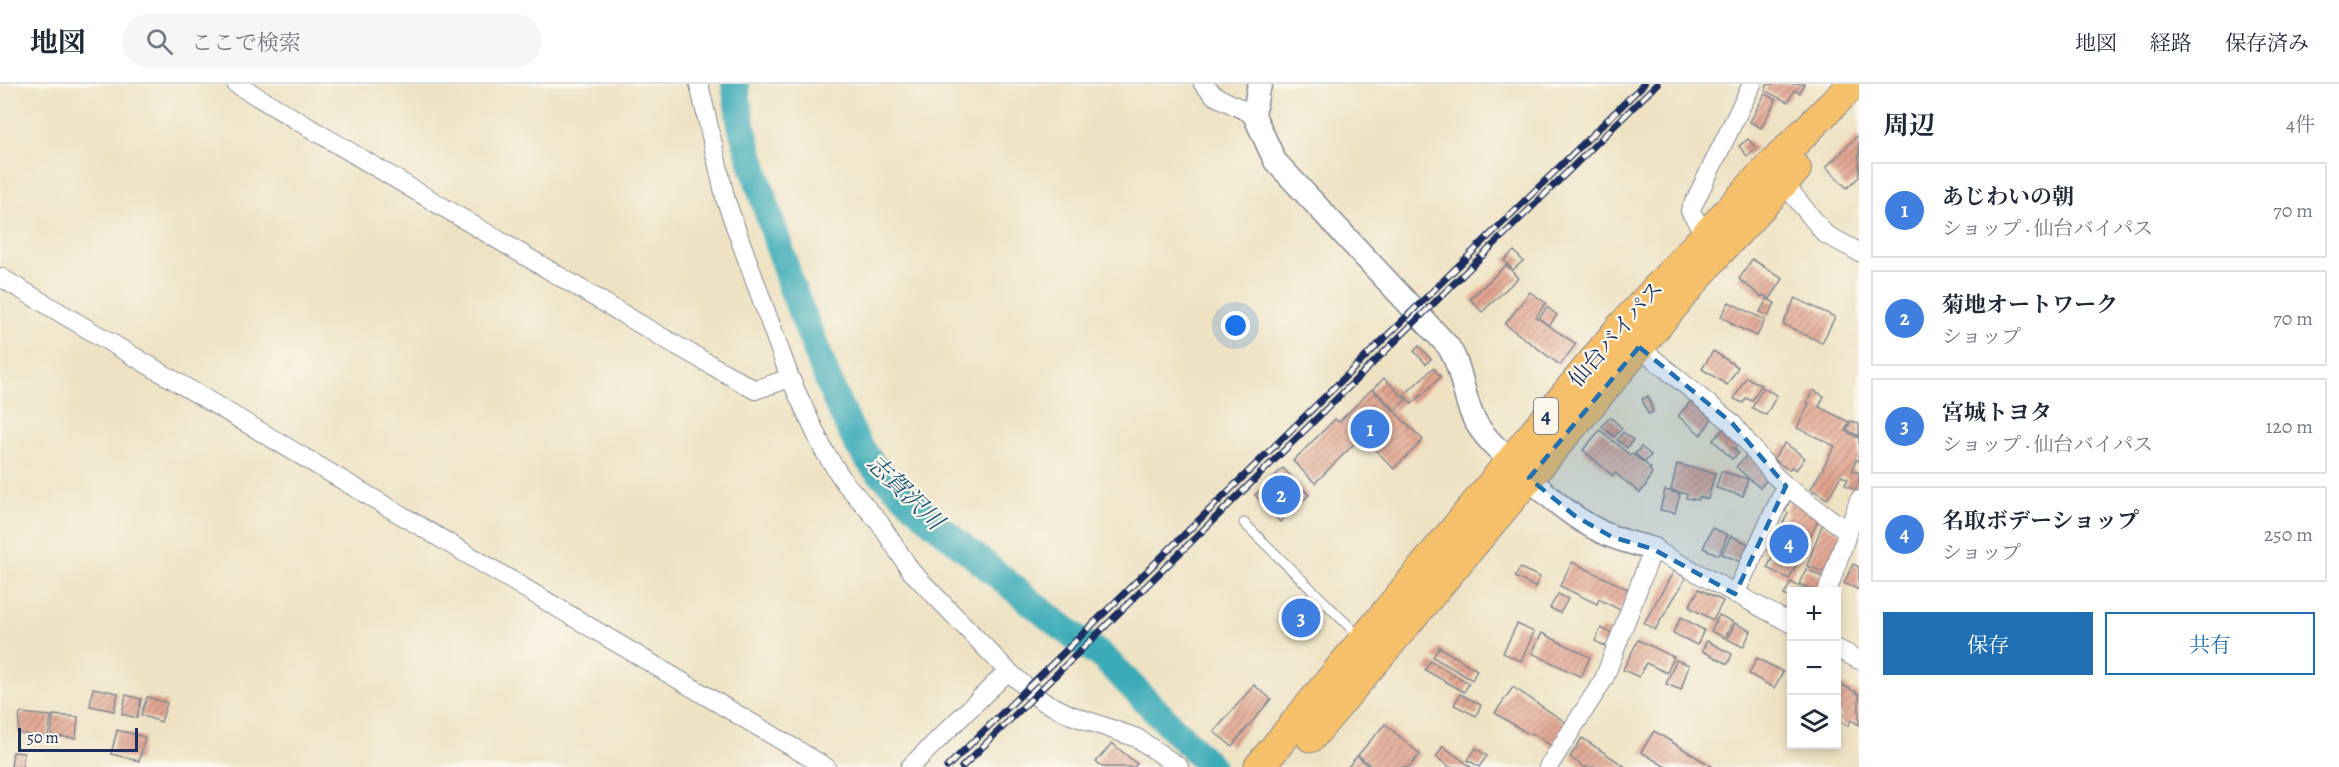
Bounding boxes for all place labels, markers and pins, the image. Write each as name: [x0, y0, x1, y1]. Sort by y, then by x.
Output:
pin: 1: [1350, 406, 1390, 452]
pin: 2: [1262, 472, 1300, 518]
pin: 4: [1770, 522, 1808, 566]
pin: 3: [1282, 596, 1320, 640]

